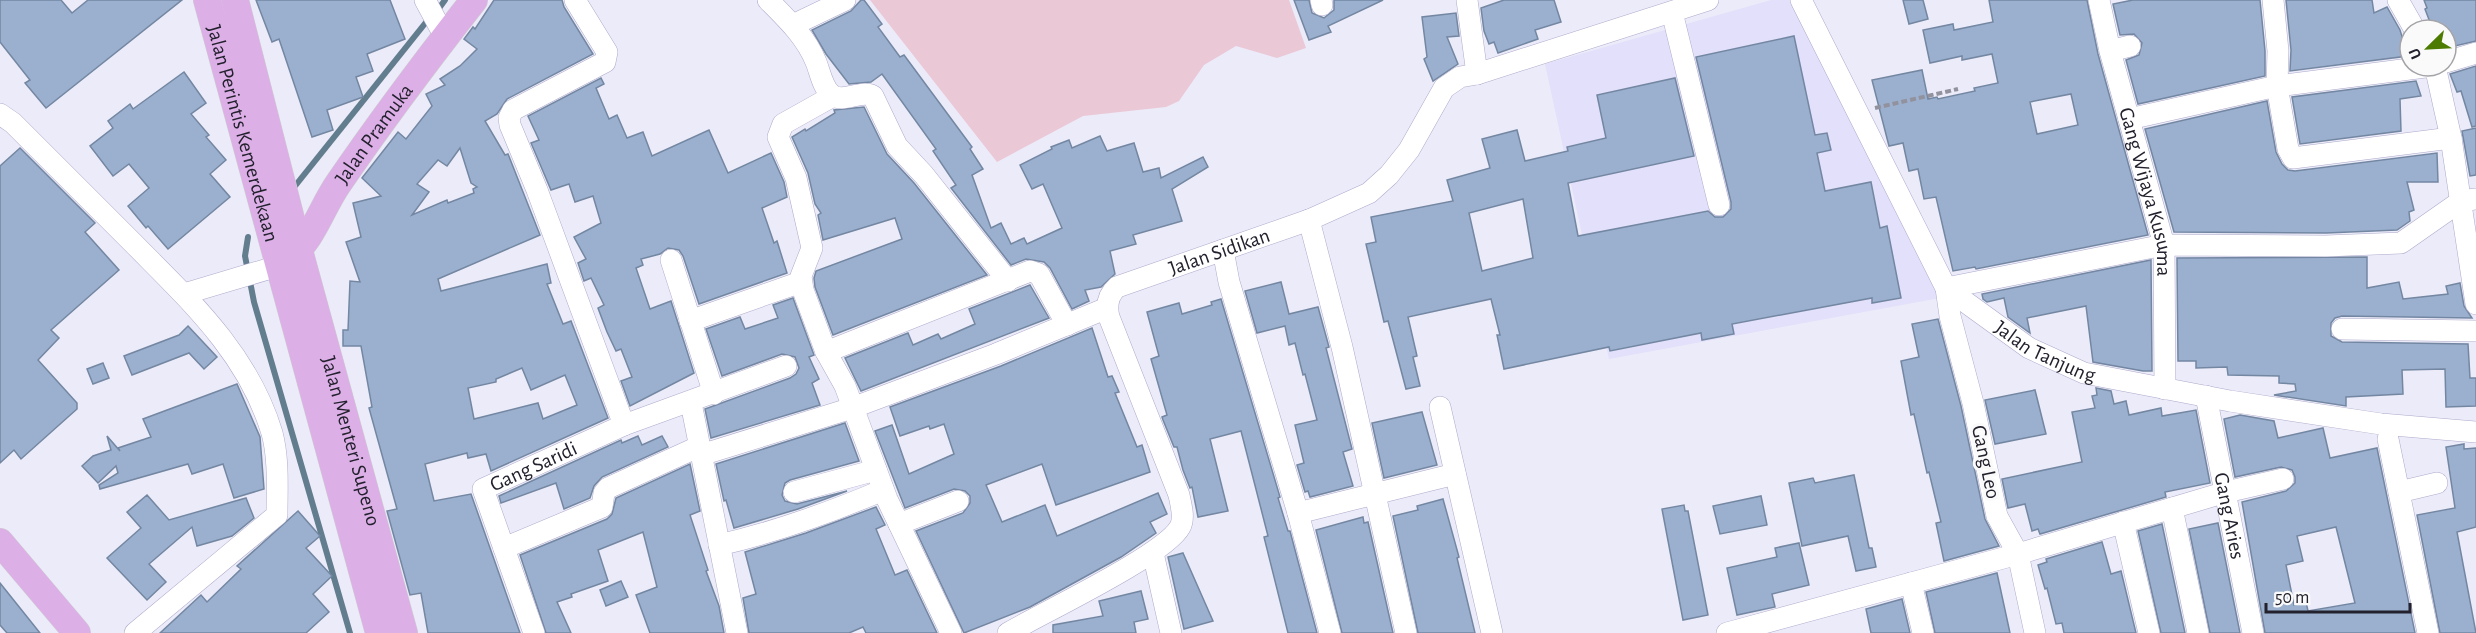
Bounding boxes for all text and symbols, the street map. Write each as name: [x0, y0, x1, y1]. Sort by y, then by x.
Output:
north arrow: [2398, 18, 2458, 78]
street label: Jalan Perintis Kemerdekaan: [204, 22, 283, 244]
text: U: [2406, 46, 2425, 62]
street label: Jalan Pramuka: [331, 80, 417, 188]
street label: Gang Wijaya Kusuma: [2116, 105, 2176, 277]
street label: Jalan Sidikan: [1166, 224, 1272, 279]
street label: Jalan Tanjung: [1991, 316, 2098, 386]
street label: Jalan Menteri Supeno: [318, 354, 385, 528]
street label: Gang Leo: [1968, 423, 2004, 501]
street label: Gang Saridi: [486, 437, 580, 495]
street label: Gang Aries: [2211, 471, 2249, 561]
scale bar: [2266, 576, 2410, 614]
text: 50 m: [2275, 589, 2309, 607]

